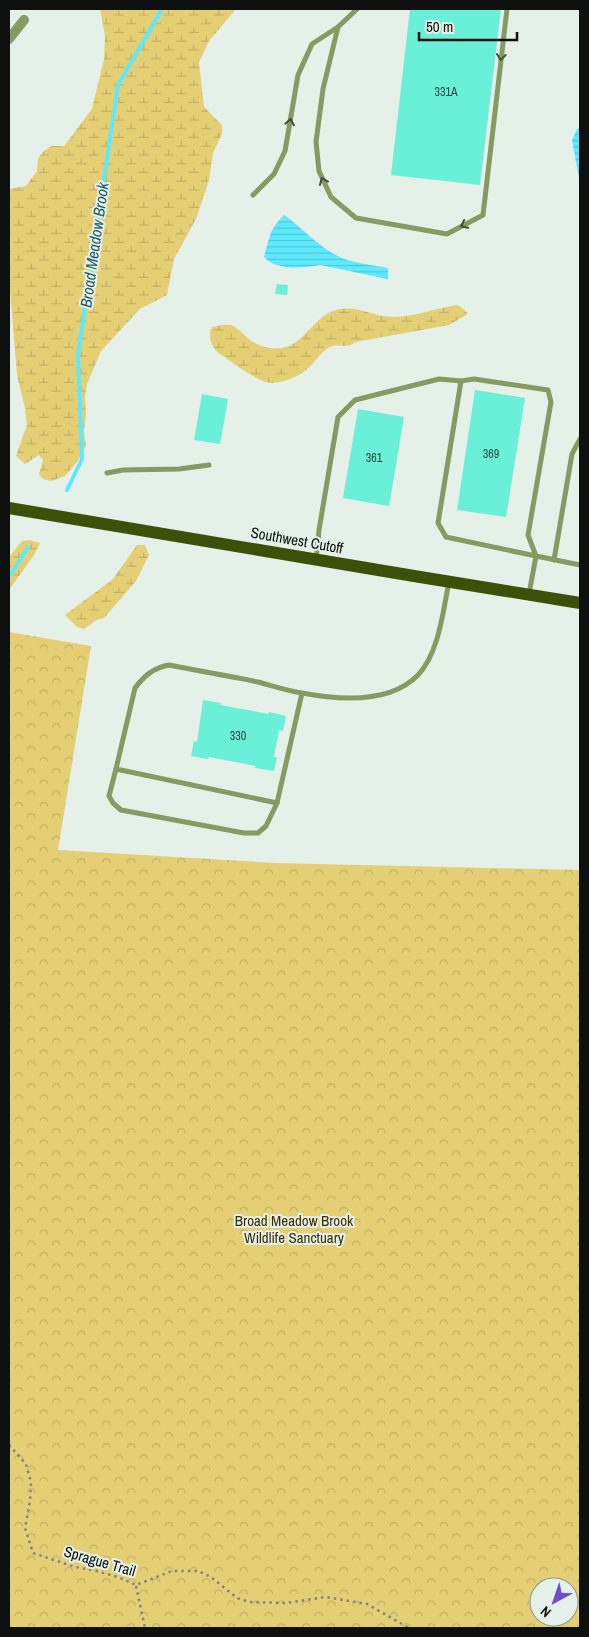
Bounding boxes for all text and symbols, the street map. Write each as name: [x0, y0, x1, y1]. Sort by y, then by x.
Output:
scale bar: [419, 10, 516, 42]
text: 50 m: [426, 16, 453, 37]
one-way arrow: [496, 53, 507, 61]
house number: 331A: [435, 84, 458, 100]
one-way arrow: [284, 118, 294, 127]
one-way arrow: [319, 177, 330, 186]
water label: Broad Meadow Brook: [74, 181, 114, 309]
one-way arrow: [460, 219, 469, 229]
house number: 369: [483, 446, 499, 462]
house number: 361: [366, 450, 383, 466]
street label: Southwest Cutoff: [249, 522, 345, 559]
house number: 330: [230, 728, 246, 744]
park label: Broad Meadow Brook Wildlife Sanctuary: [235, 1210, 354, 1248]
street label: Sprague Trail: [62, 1541, 138, 1581]
north arrow: [529, 1577, 579, 1627]
text: N: [537, 1602, 555, 1622]

